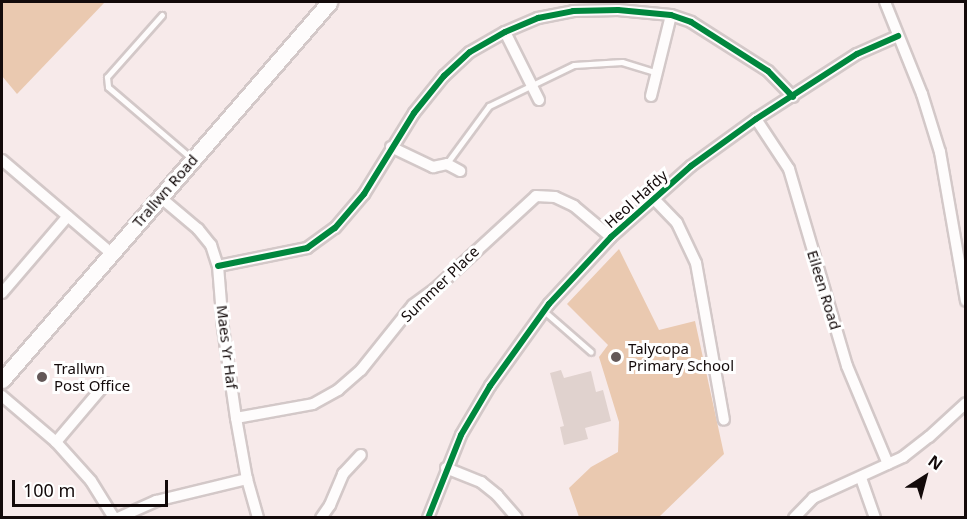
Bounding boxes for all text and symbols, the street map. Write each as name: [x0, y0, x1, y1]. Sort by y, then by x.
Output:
street label: Trallwn Road: [128, 151, 202, 231]
street label: Heol Hafdy: [601, 166, 671, 232]
street label: Summer Place: [397, 242, 483, 326]
street label: Eileen Road: [803, 248, 845, 332]
street label: Maes Yr Haf: [213, 304, 241, 390]
place label: Talycopa Primary School: [628, 339, 734, 374]
marker: Talycopa Primary School: [609, 350, 623, 364]
place label: Trallwn Post Office: [54, 359, 130, 394]
marker: Trallwn Post Office: [35, 370, 49, 384]
north arrow: [895, 447, 955, 507]
text: N: [924, 450, 947, 475]
scale bar: [15, 468, 171, 506]
text: 100 m: [23, 478, 75, 502]

